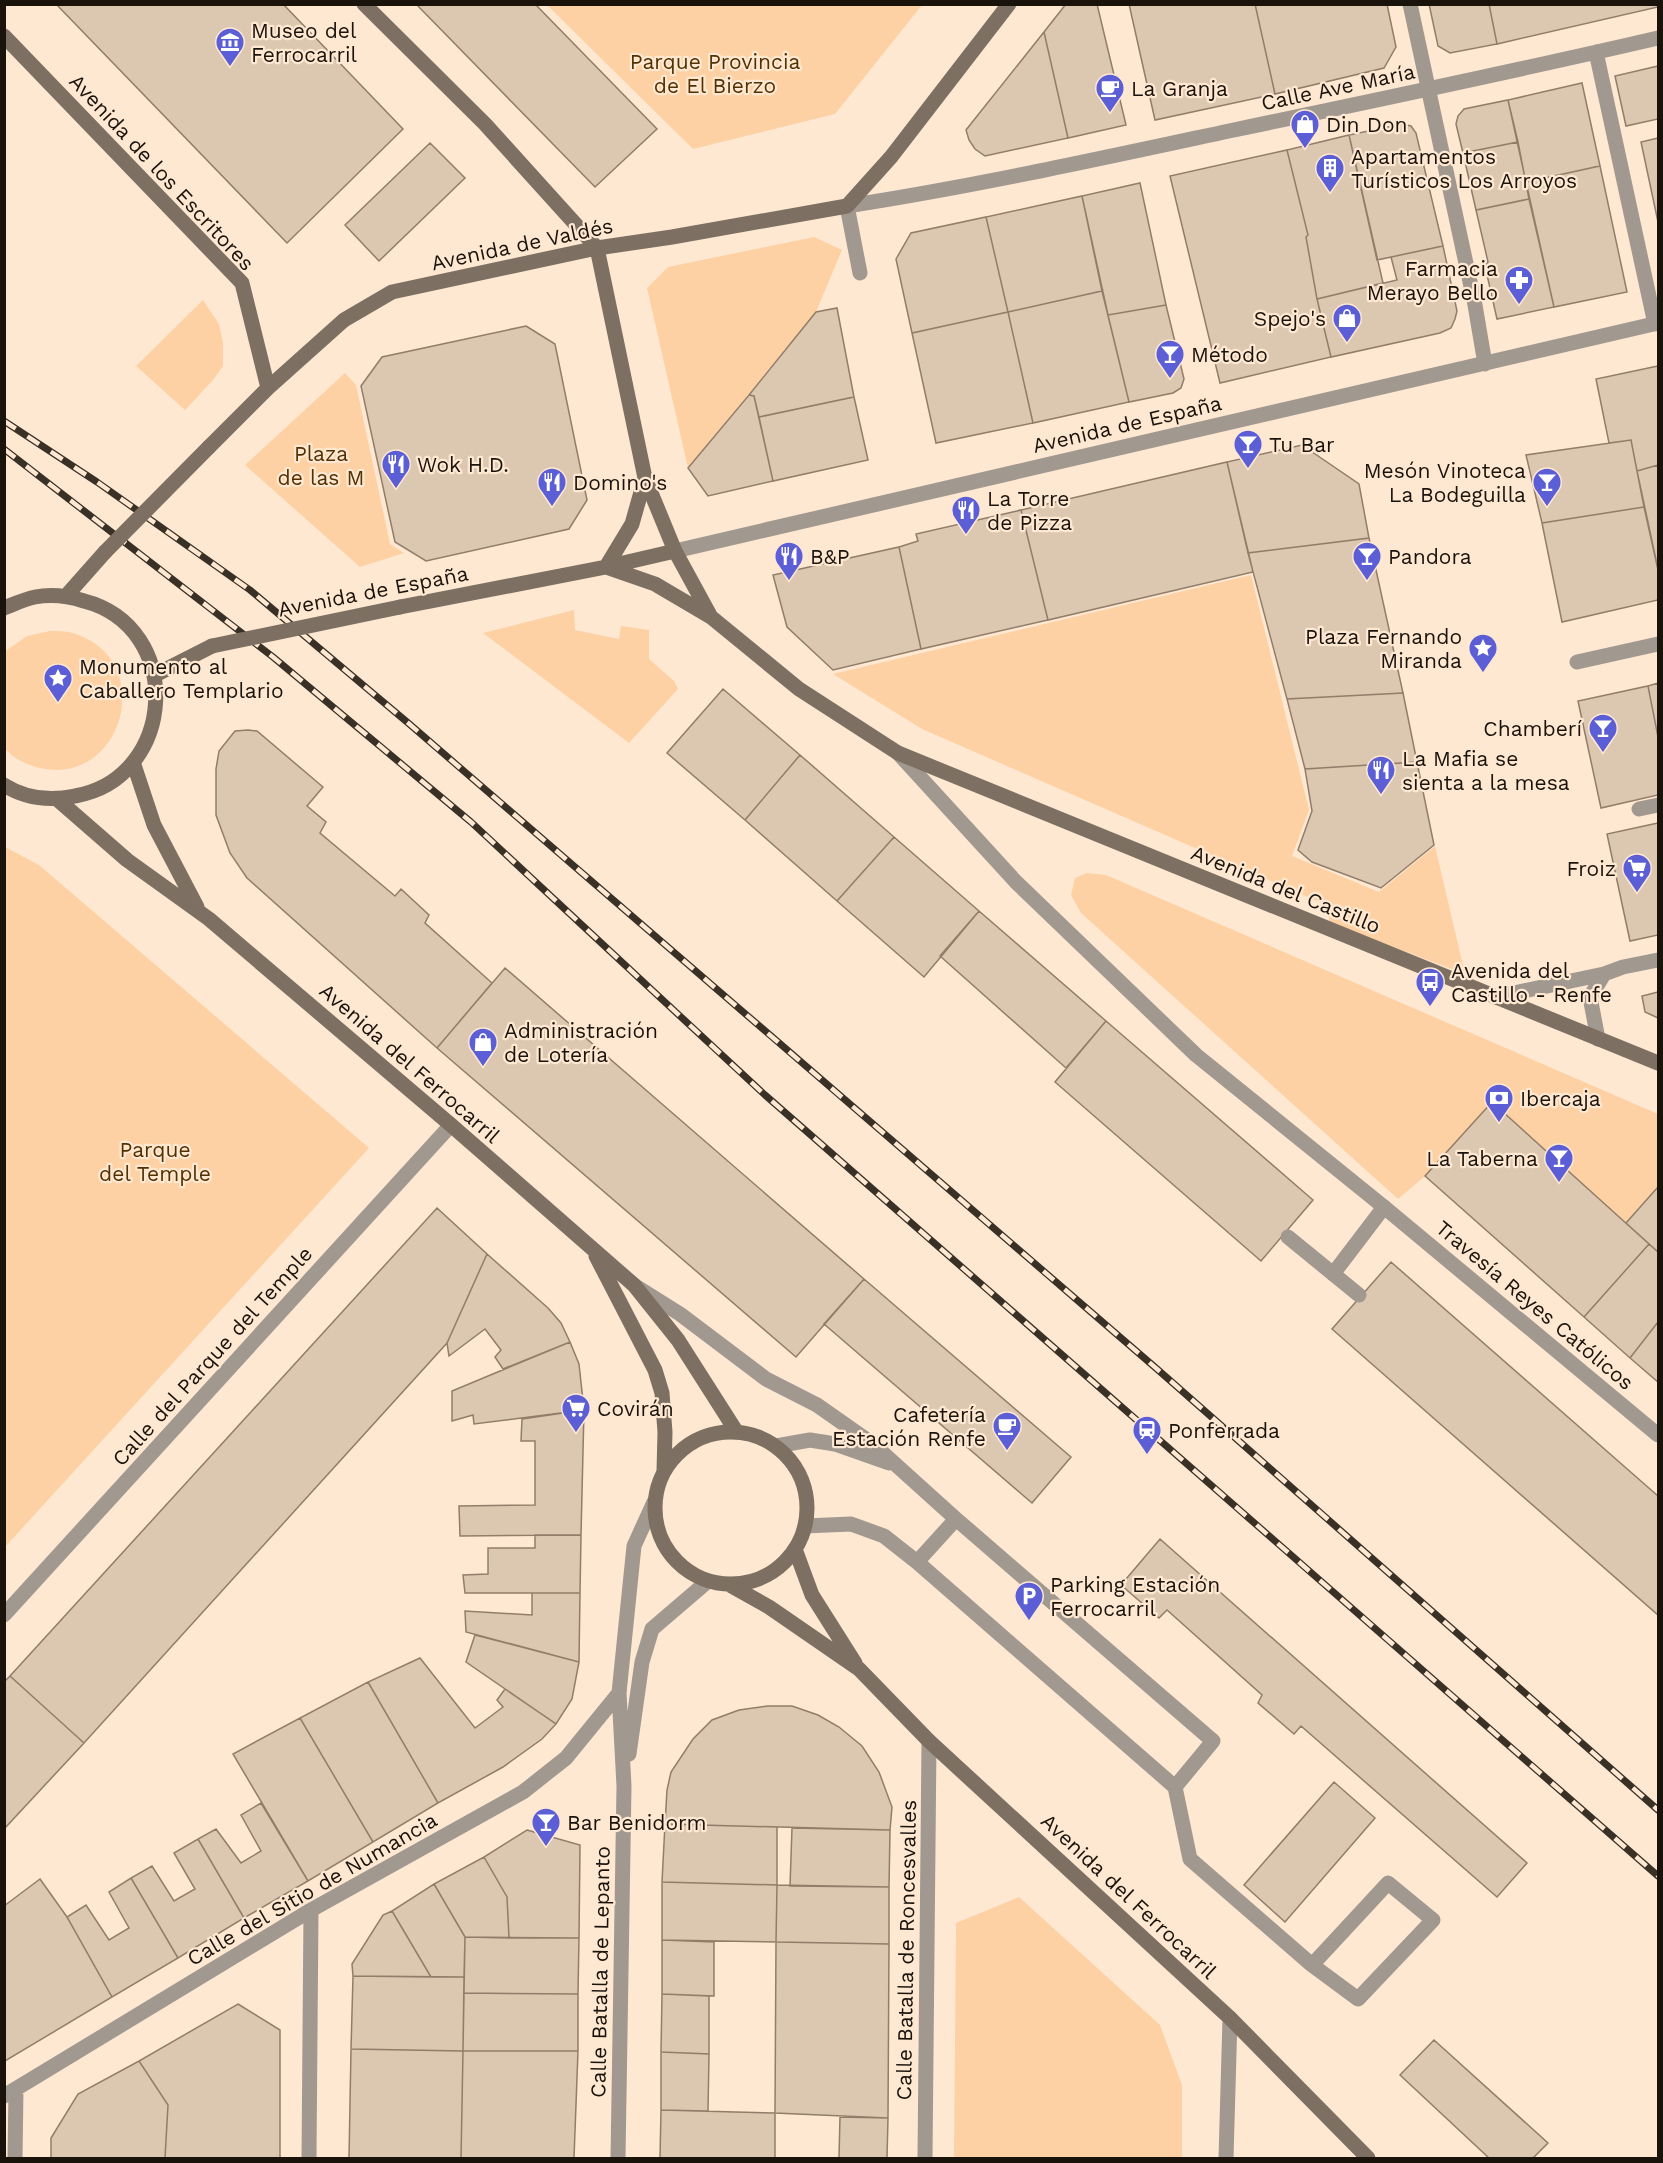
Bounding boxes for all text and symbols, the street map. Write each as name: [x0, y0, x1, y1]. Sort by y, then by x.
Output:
place label: Museo del Ferrocarril: [251, 18, 358, 67]
museum icon: Museo del Ferrocarril: [214, 26, 246, 68]
park label: Parque Provincia de El Bierzo: [630, 49, 800, 98]
street label: Calle Ave María: [1259, 58, 1417, 116]
street label: Avenida de los Escritores: [64, 69, 260, 275]
cafe icon: La Granja: [1094, 72, 1126, 114]
place label: La Granja: [1131, 76, 1228, 101]
shop icon: Din Don: [1289, 108, 1321, 150]
place label: Din Don: [1326, 112, 1408, 137]
place label: Apartamentos Turísticos Los Arroyos: [1351, 144, 1577, 193]
building icon: Apartamentos Turísticos Los Arroyos: [1314, 152, 1346, 194]
street label: Avenida de Valdés: [429, 213, 615, 275]
place label: Farmacia Merayo Bello: [1367, 256, 1498, 305]
pharmacy icon: Farmacia Merayo Bello: [1503, 264, 1535, 306]
shop icon: Spejo's: [1331, 302, 1363, 344]
place label: Spejo's: [1254, 306, 1326, 331]
bar icon: Método: [1154, 338, 1186, 380]
place label: Método: [1191, 342, 1268, 367]
street label: Avenida de España: [1030, 390, 1224, 458]
bar icon: Tu Bar: [1232, 428, 1264, 470]
place label: Tu Bar: [1269, 432, 1335, 457]
park label: Plaza de las M: [278, 441, 364, 490]
restaurant icon: Wok H.D.: [380, 448, 412, 490]
place label: Wok H.D.: [417, 452, 509, 477]
place label: Mesón Vinoteca La Bodeguilla: [1364, 458, 1526, 507]
restaurant icon: Domino's: [536, 466, 568, 508]
bar icon: Mesón Vinoteca La Bodeguilla: [1531, 466, 1563, 508]
place label: Domino's: [573, 470, 667, 495]
place label: La Torre de Pizza: [987, 486, 1072, 535]
restaurant icon: La Torre de Pizza: [950, 494, 982, 536]
restaurant icon: B&P: [773, 540, 805, 582]
bar icon: Pandora: [1351, 540, 1383, 582]
place label: B&P: [810, 544, 850, 569]
place label: Pandora: [1388, 544, 1472, 569]
street label: Avenida de España: [276, 560, 470, 622]
place label: Plaza Fernando Miranda: [1305, 624, 1462, 673]
place icon: Plaza Fernando Miranda: [1467, 632, 1499, 674]
place label: Monumento al Caballero Templario: [79, 654, 283, 703]
place icon: Monumento al Caballero Templario: [42, 662, 74, 704]
bar icon: Chamberí: [1587, 712, 1619, 754]
place label: Chamberí: [1483, 716, 1582, 741]
place label: La Mafia se sienta a la mesa: [1402, 746, 1570, 795]
restaurant icon: La Mafia se sienta a la mesa: [1365, 754, 1397, 796]
street label: Avenida del Castillo: [1188, 840, 1384, 938]
supermarket icon: Froiz: [1621, 852, 1653, 894]
place label: Froiz: [1566, 856, 1616, 881]
place label: Avenida del Castillo - Renfe: [1451, 958, 1612, 1007]
bus stop icon: Avenida del Castillo - Renfe: [1414, 966, 1446, 1008]
street label: Avenida del Ferrocarril: [315, 978, 506, 1148]
place label: Administración de Lotería: [504, 1018, 658, 1067]
shop icon: Administración de Lotería: [467, 1026, 499, 1068]
bank icon: Ibercaja: [1483, 1082, 1515, 1124]
place label: Ibercaja: [1520, 1086, 1601, 1111]
park label: Parque del Temple: [99, 1137, 211, 1186]
bar icon: La Taberna: [1543, 1142, 1575, 1184]
place label: La Taberna: [1426, 1146, 1538, 1171]
street label: Travesía Reyes Católicos: [1431, 1215, 1639, 1395]
street label: Calle del Parque del Temple: [107, 1241, 317, 1471]
supermarket icon: Covirán: [560, 1392, 592, 1434]
place label: Covirán: [597, 1396, 674, 1421]
place label: Cafetería Estación Renfe: [832, 1402, 986, 1451]
cafe icon: Cafetería Estación Renfe: [991, 1410, 1023, 1452]
station icon: Ponferrada: [1131, 1414, 1163, 1456]
place label: Ponferrada: [1168, 1418, 1280, 1443]
place label: Parking Estación Ferrocarril: [1050, 1572, 1220, 1621]
parking icon: Parking Estación Ferrocarril: [1013, 1580, 1045, 1622]
street label: Calle Batalla de Roncesvalles: [891, 1800, 921, 2100]
bar icon: Bar Benidorm: [530, 1806, 562, 1848]
street label: Calle del Sitio de Numancia: [183, 1807, 442, 1971]
street label: Avenida del Ferrocarril: [1036, 1808, 1222, 1984]
place label: Bar Benidorm: [567, 1810, 707, 1835]
street label: Calle Batalla de Lepanto: [585, 1846, 615, 2098]

